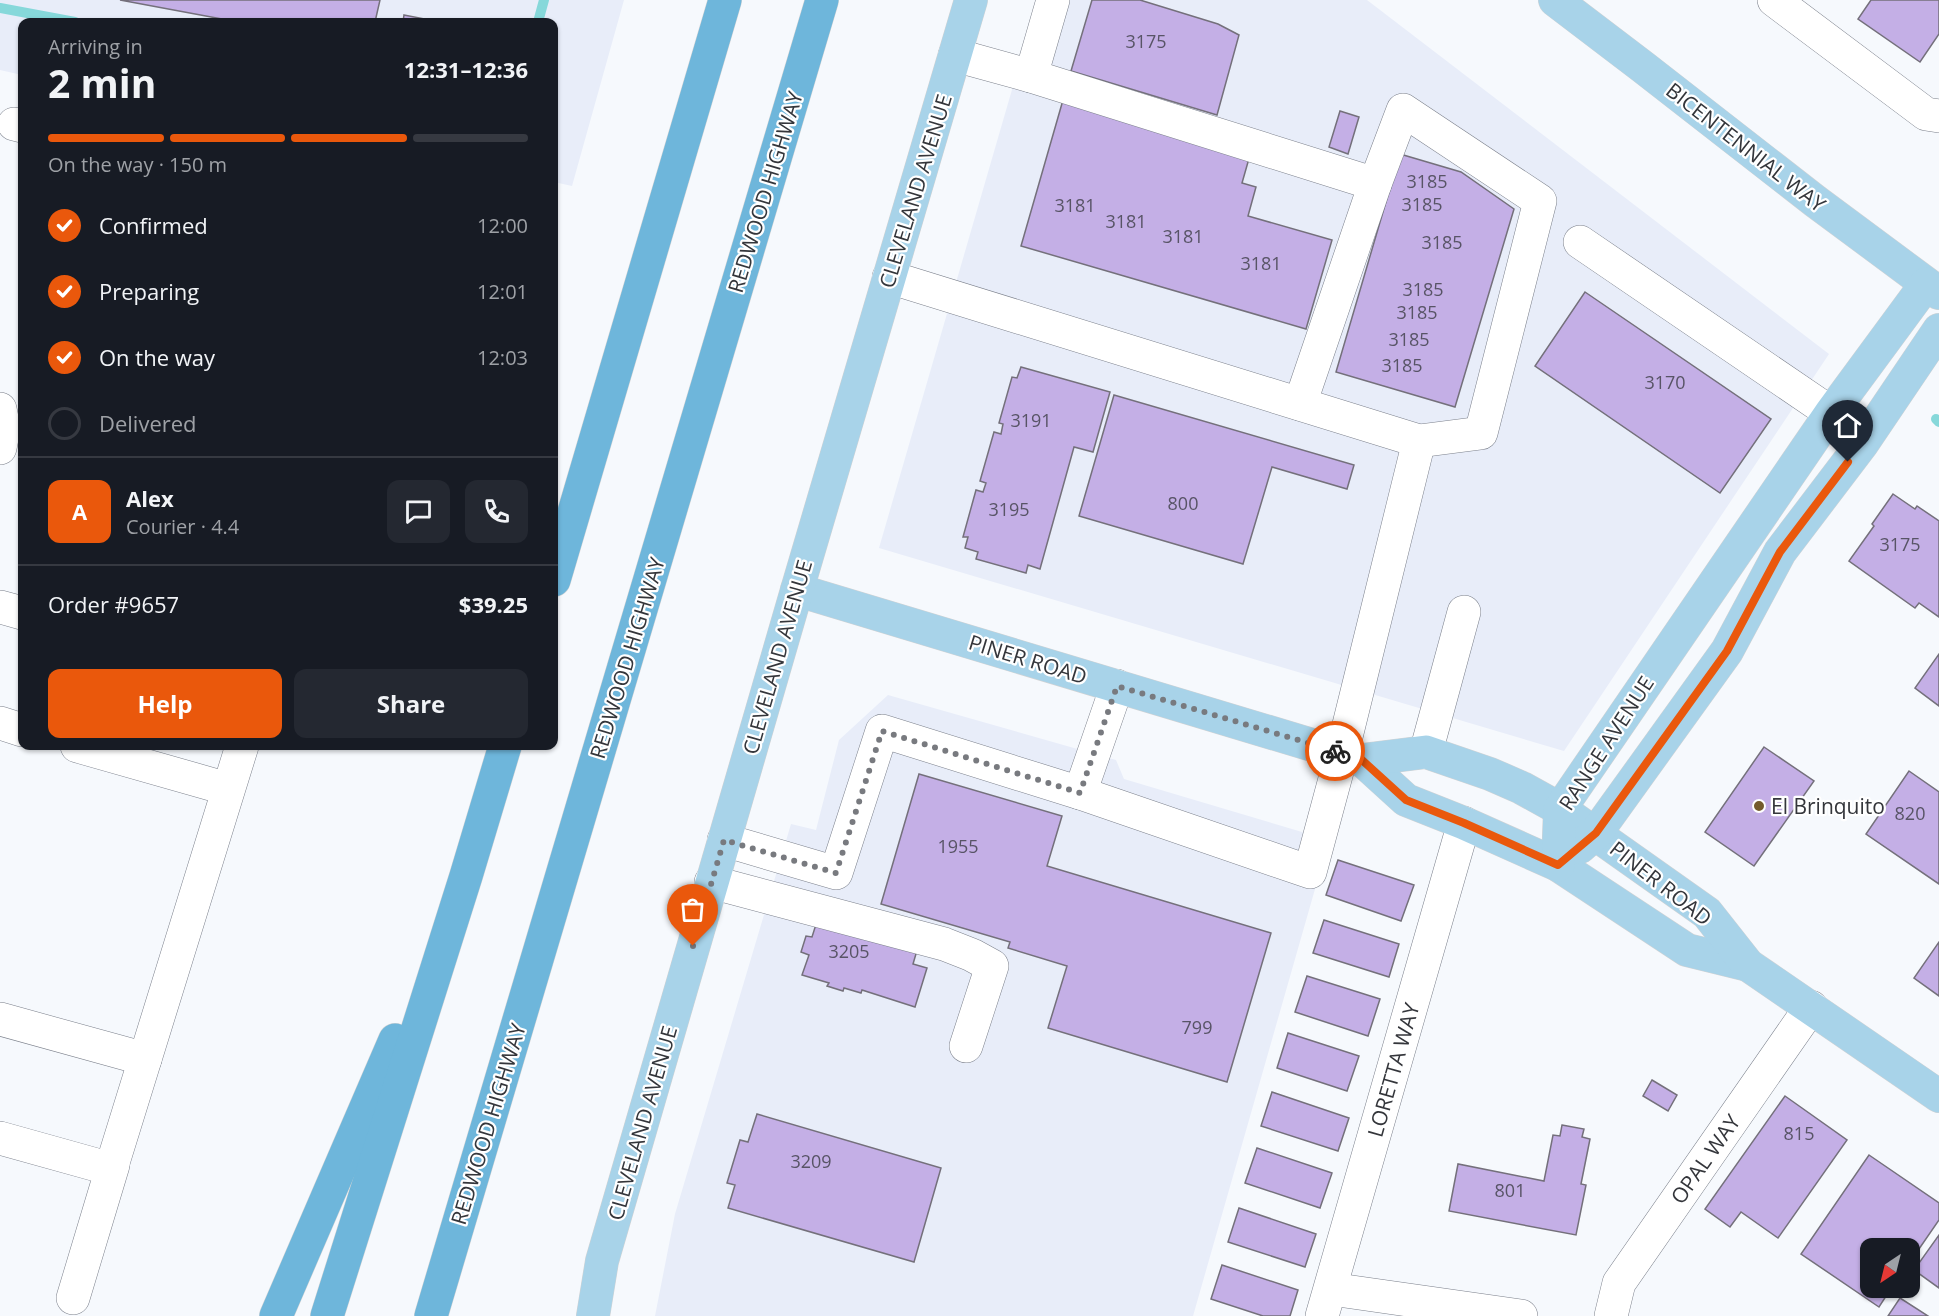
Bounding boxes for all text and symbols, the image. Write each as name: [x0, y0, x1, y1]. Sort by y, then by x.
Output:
house number: 3175: [1125, 29, 1167, 53]
text: Arriving in: [48, 33, 143, 60]
text: 12:31–12:36: [404, 54, 528, 84]
text: 2 min: [48, 56, 156, 109]
street label: BICENTENNIAL WAY: [1661, 76, 1832, 218]
street label: REDWOOD HIGHWAY: [721, 88, 809, 296]
street label: CLEVELAND AVENUE: [872, 91, 958, 291]
text: On the way · 150 m: [48, 151, 227, 178]
house number: 3185: [1406, 169, 1448, 193]
house number: 3185: [1401, 192, 1443, 216]
house number: 3181: [1054, 193, 1096, 217]
icon: check: [48, 209, 81, 242]
house number: 3181: [1105, 209, 1147, 233]
text: Confirmed: [99, 210, 208, 240]
text: 12:00: [477, 212, 528, 239]
house number: 3181: [1162, 224, 1204, 248]
house number: 3185: [1421, 230, 1463, 254]
house number: 3181: [1240, 251, 1282, 275]
icon: check: [48, 275, 81, 308]
text: Preparing: [99, 276, 199, 306]
house number: 3185: [1402, 277, 1444, 301]
text: 12:01: [477, 278, 528, 305]
house number: 3185: [1396, 300, 1438, 324]
house number: 3185: [1388, 327, 1430, 351]
icon: check: [48, 341, 81, 374]
text: On the way: [99, 342, 215, 372]
text: 12:03: [477, 344, 528, 371]
house number: 3185: [1381, 353, 1423, 377]
house number: 3170: [1644, 370, 1686, 394]
pin: [1822, 400, 1873, 462]
text: Delivered: [99, 408, 197, 438]
house number: 3191: [1010, 408, 1052, 432]
icon: home: [1831, 409, 1864, 442]
button: chat: [387, 480, 450, 543]
button: phone: [465, 480, 528, 543]
text: Alex: [126, 483, 174, 513]
house number: 800: [1168, 491, 1198, 515]
text: A: [72, 496, 87, 526]
house number: 3195: [988, 497, 1030, 521]
text: Courier · 4.4: [126, 513, 239, 540]
house number: 3175: [1879, 532, 1921, 556]
street label: REDWOOD HIGHWAY: [583, 554, 671, 762]
street label: CLEVELAND AVENUE: [736, 557, 818, 757]
text: Order #9657: [48, 589, 179, 619]
text: $39.25: [459, 589, 528, 619]
street label: PINER ROAD: [965, 628, 1091, 690]
button: Help: [48, 669, 282, 738]
button: Share: [294, 669, 528, 738]
street label: RANGE AVENUE: [1552, 671, 1660, 815]
courier: [1305, 721, 1365, 781]
icon: bike: [1319, 735, 1352, 768]
place label: El Brinquito: [1771, 792, 1885, 820]
marker: El Brinquito: [1752, 799, 1766, 813]
house number: 820: [1895, 801, 1925, 825]
house number: 1955: [937, 834, 979, 858]
street label: PINER ROAD: [1604, 834, 1718, 932]
pin: [667, 884, 718, 946]
icon: bag: [676, 893, 709, 926]
house number: 3205: [828, 939, 870, 963]
street label: LORETTA WAY: [1360, 999, 1426, 1140]
house number: 799: [1182, 1015, 1212, 1039]
street label: REDWOOD HIGHWAY: [444, 1020, 532, 1228]
street label: CLEVELAND AVENUE: [601, 1023, 683, 1223]
street label: OPAL WAY: [1664, 1109, 1746, 1209]
house number: 815: [1784, 1121, 1814, 1145]
house number: 3209: [790, 1149, 832, 1173]
house number: 801: [1495, 1178, 1525, 1202]
north arrow: [1860, 1238, 1920, 1298]
map controls: [1860, 1238, 1920, 1298]

